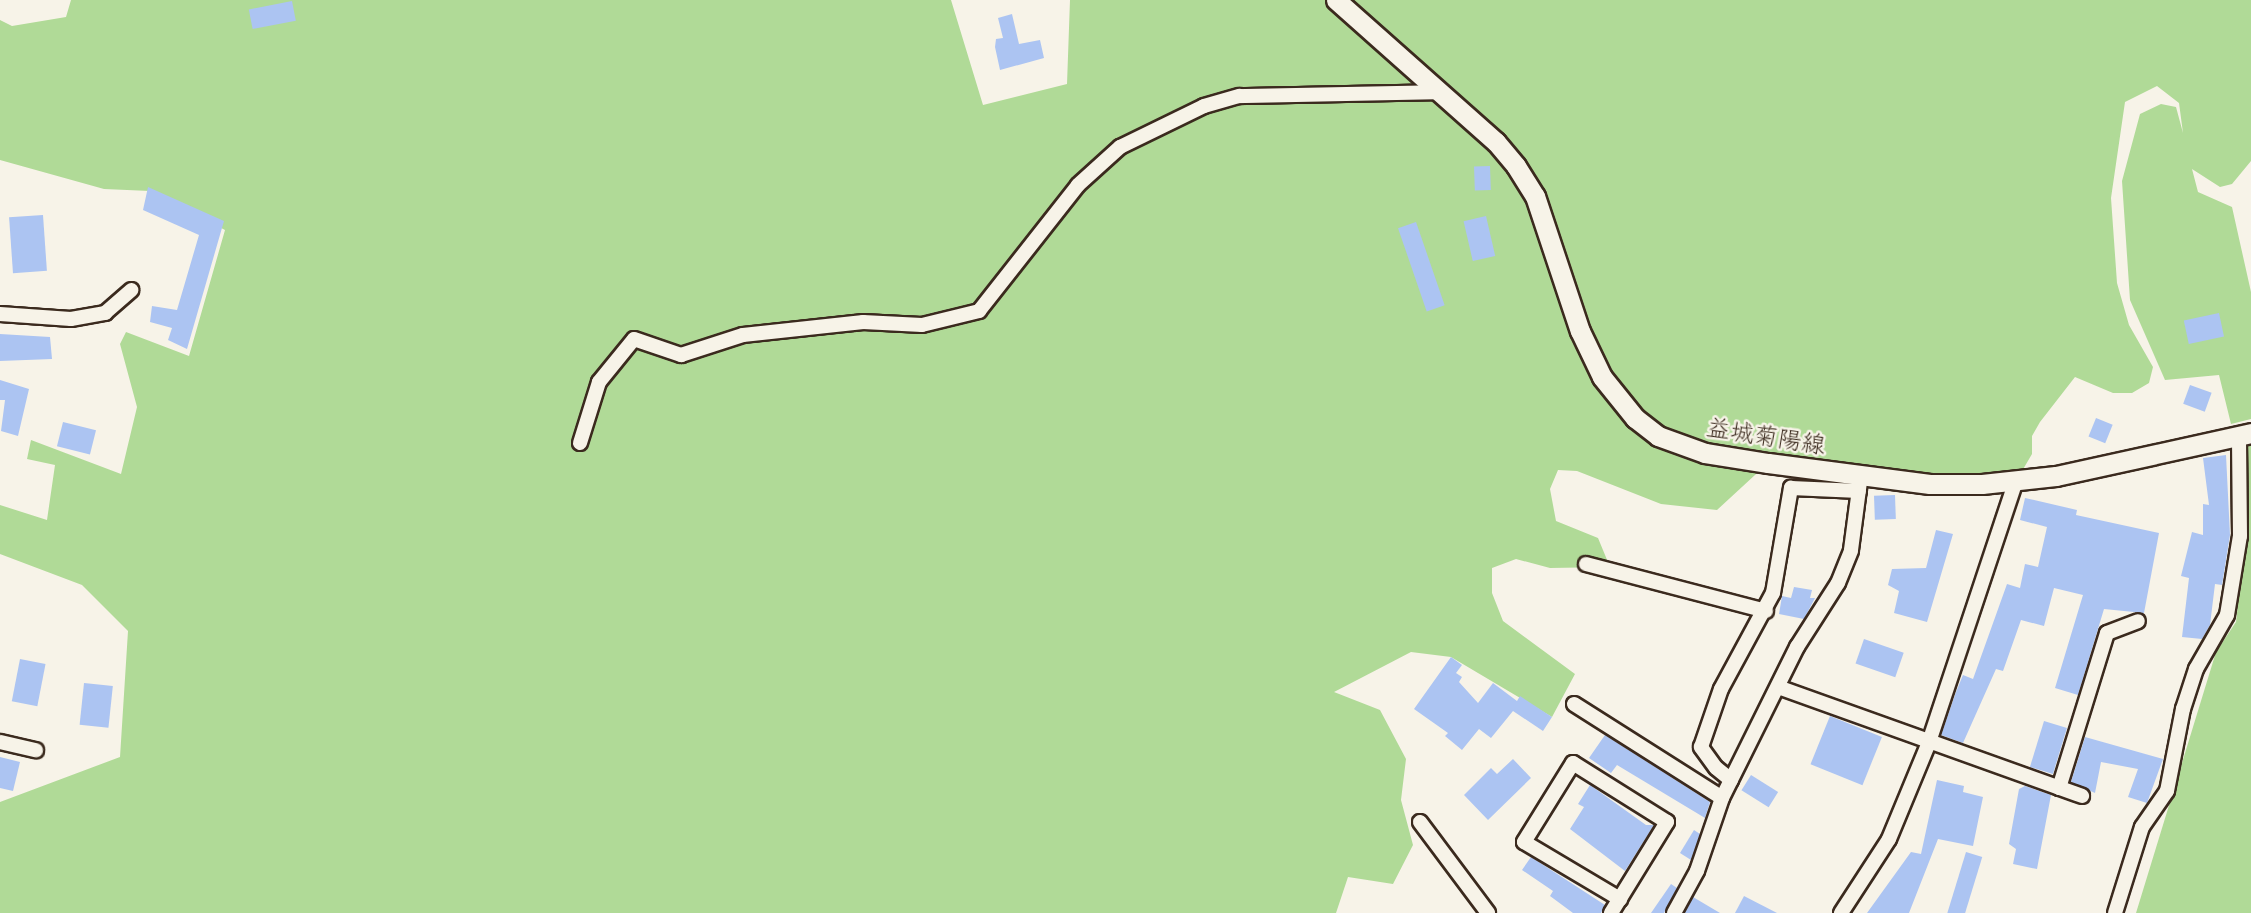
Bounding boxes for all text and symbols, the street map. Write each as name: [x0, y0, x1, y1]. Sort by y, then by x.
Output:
street label: 益城菊陽線: [1704, 412, 1828, 460]

